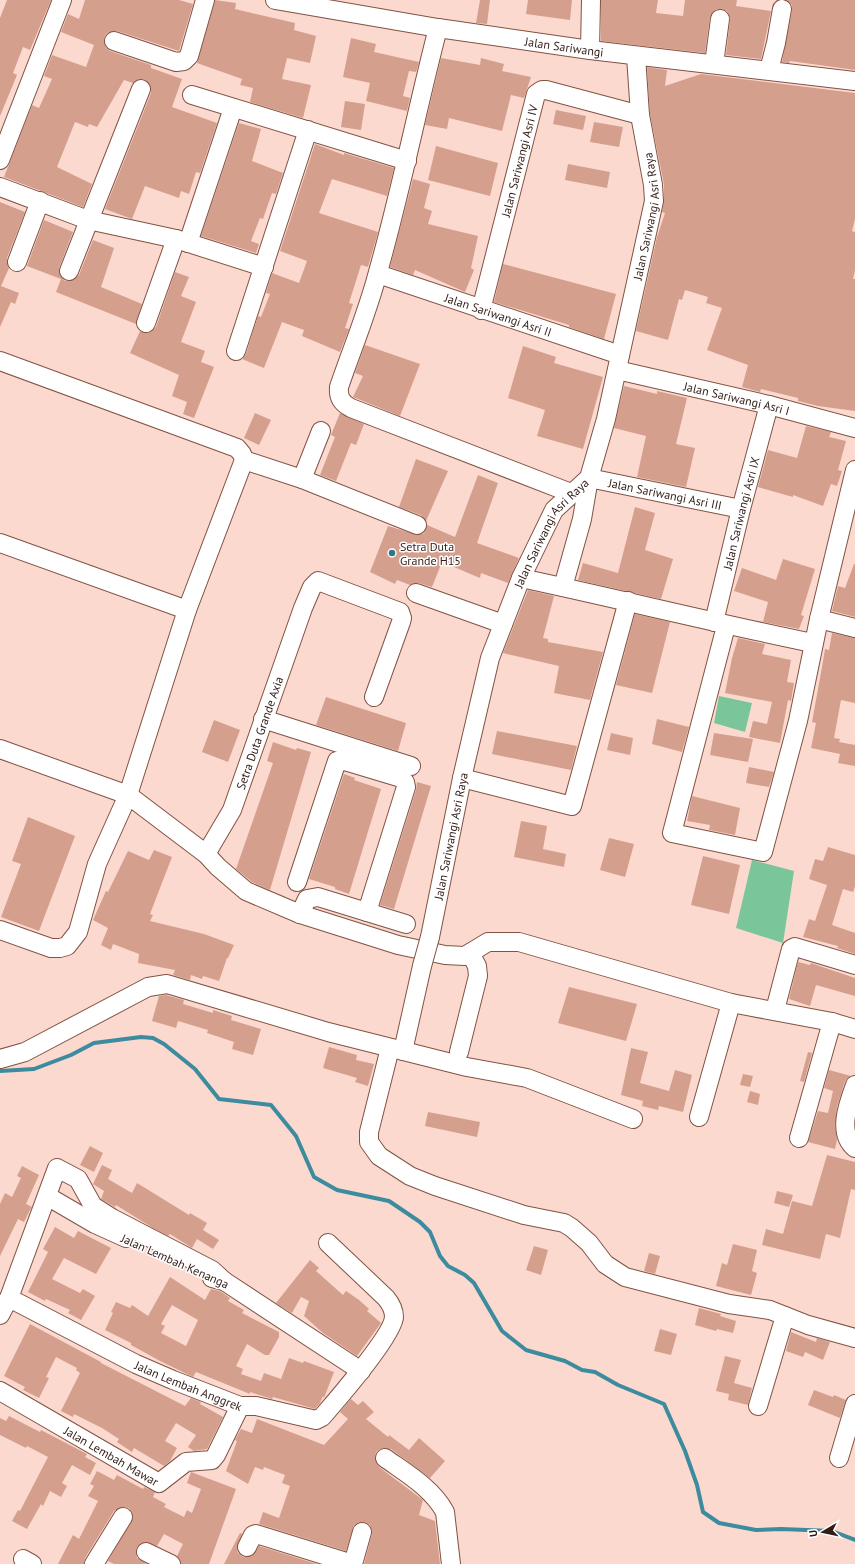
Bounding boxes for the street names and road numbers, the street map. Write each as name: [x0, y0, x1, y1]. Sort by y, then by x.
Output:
street label: Jalan Sariwangi: [523, 33, 605, 59]
street label: Jalan Sariwangi Asri IV: [497, 103, 541, 219]
street label: Jalan Sariwangi Asri Raya: [629, 151, 662, 282]
street label: Jalan Sariwangi Asri II: [442, 289, 554, 339]
street label: Jalan Sariwangi Asri I: [681, 378, 791, 418]
street label: Jalan Sariwangi Asri IX: [719, 455, 762, 572]
street label: Jalan Sariwangi Asri III: [606, 474, 723, 512]
street label: Jalan Sariwangi Asri Raya: [510, 475, 591, 591]
street label: Setra Duta Grande Axia: [232, 674, 286, 791]
street label: Jalan Sariwangi Asri Raya: [430, 771, 471, 902]
street label: Jalan Lembah Kenanga: [118, 1230, 231, 1292]
street label: Jalan Lembah Anggrek: [132, 1357, 245, 1414]
street label: Jalan Lembah Mawar: [61, 1422, 162, 1489]

